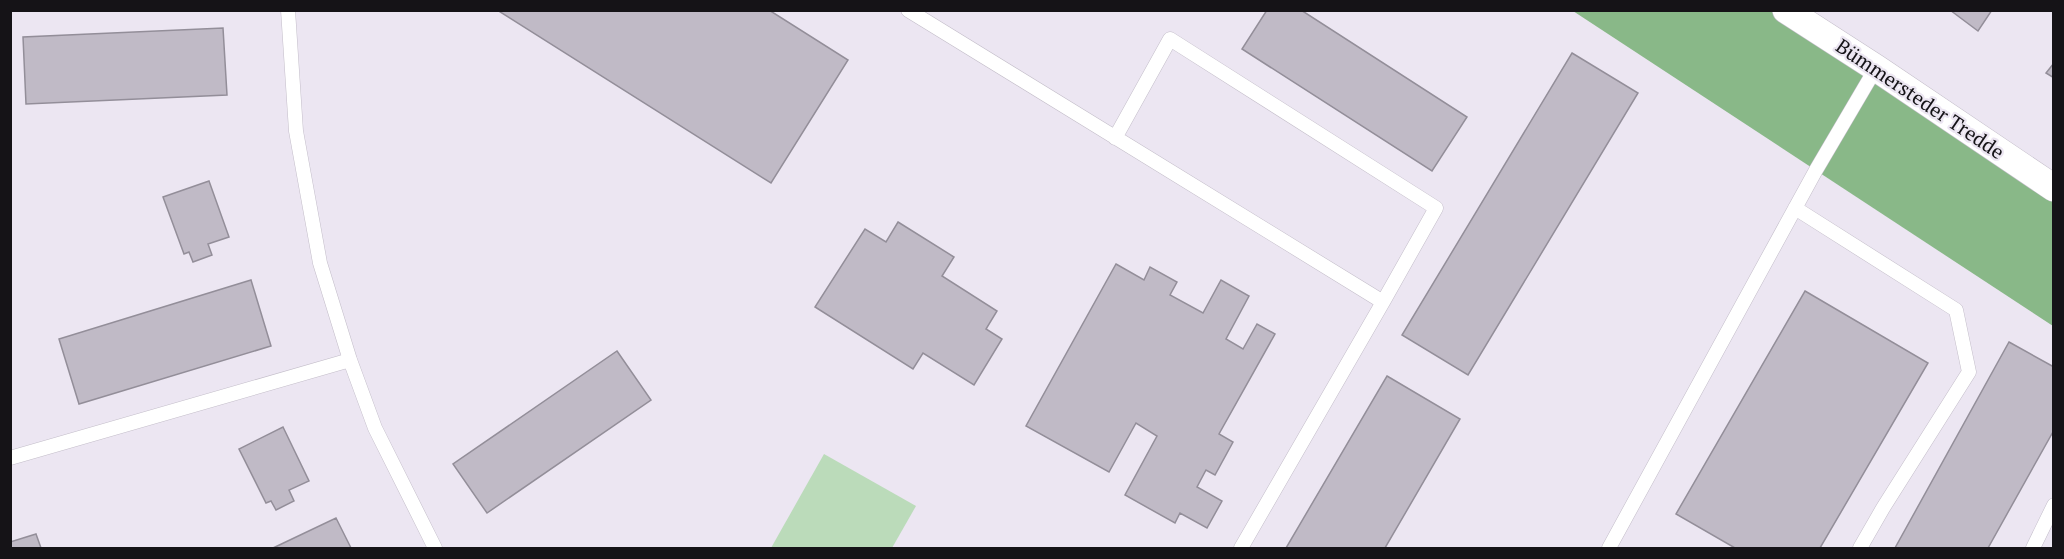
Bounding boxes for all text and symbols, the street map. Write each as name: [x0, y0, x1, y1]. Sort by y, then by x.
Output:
street label: Bümmersteder Tredde: [1831, 32, 2010, 165]

